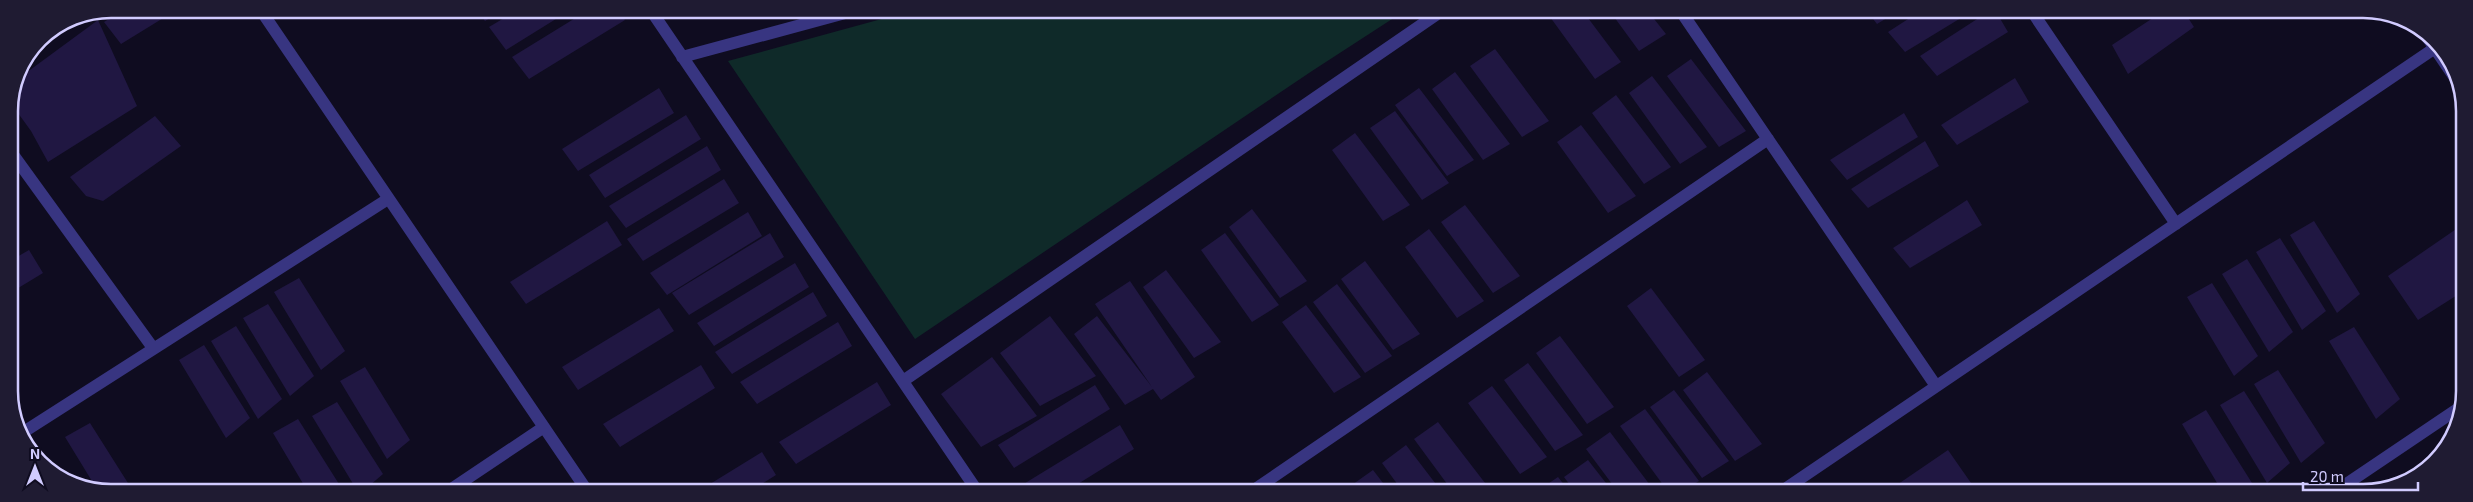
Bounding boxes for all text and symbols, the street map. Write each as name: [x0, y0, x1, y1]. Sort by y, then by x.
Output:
north arrow: [10, 442, 60, 492]
text: N: [30, 445, 40, 462]
scale bar: [2303, 460, 2418, 492]
text: 20 m: [2310, 467, 2344, 485]

